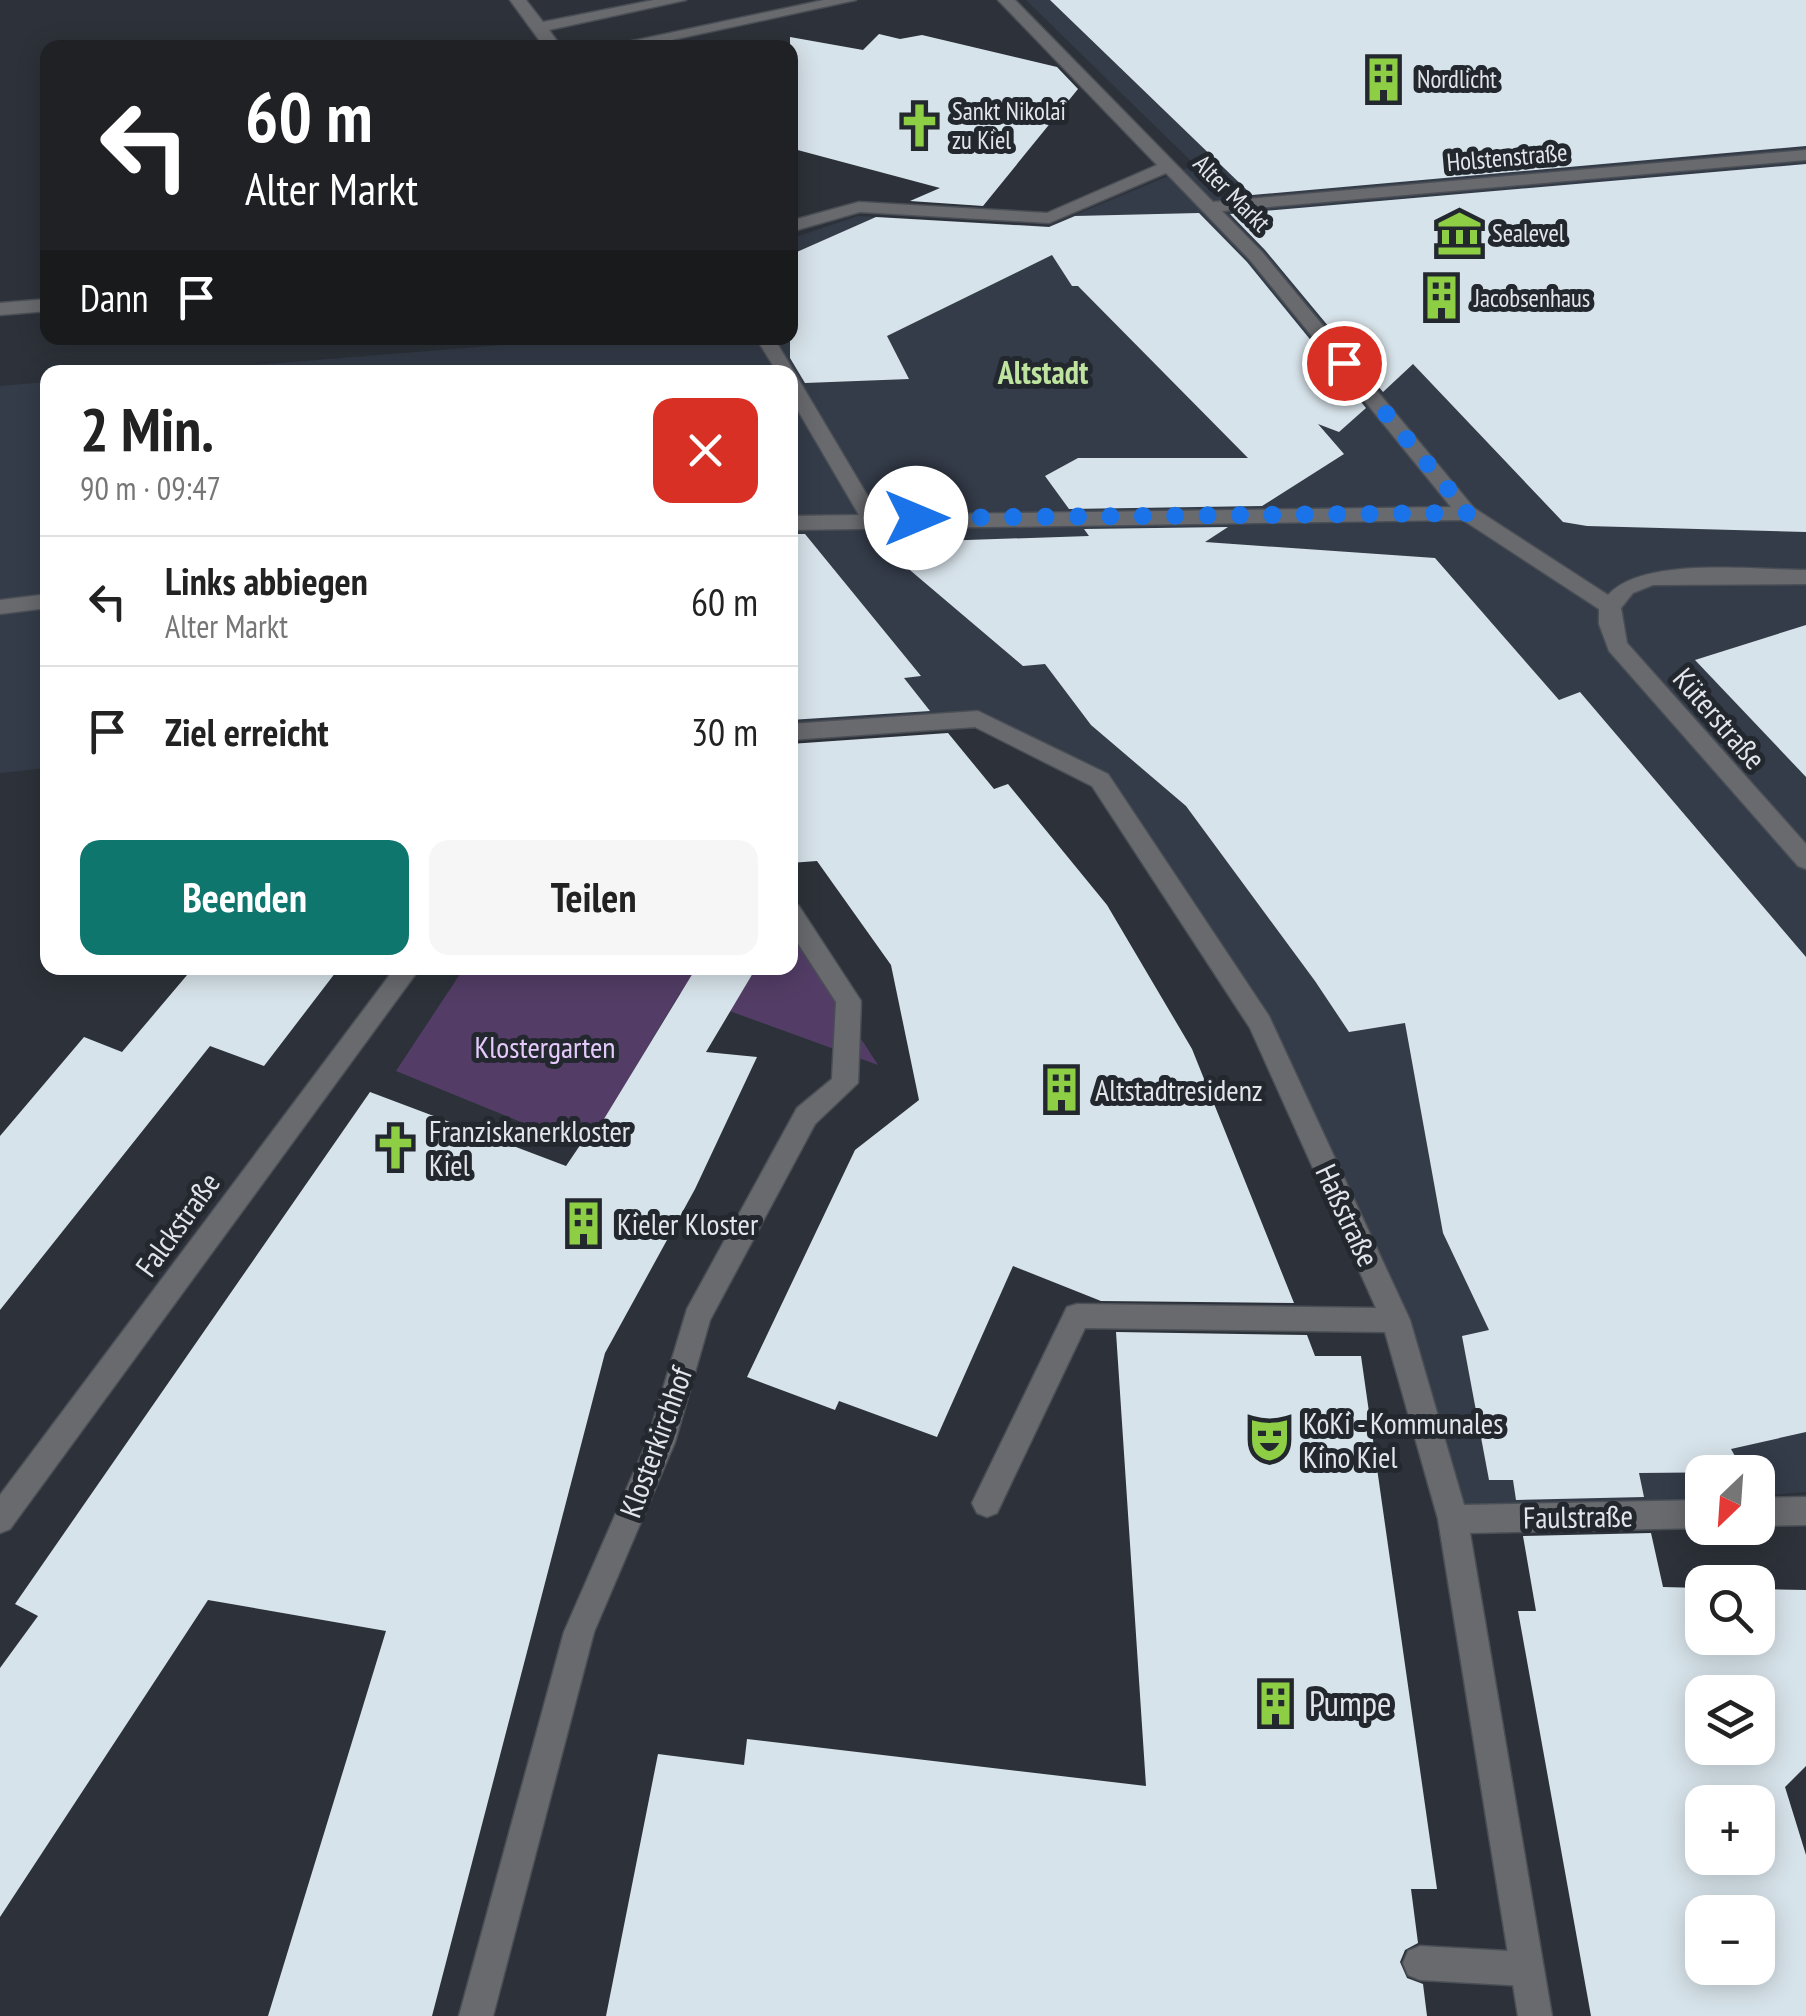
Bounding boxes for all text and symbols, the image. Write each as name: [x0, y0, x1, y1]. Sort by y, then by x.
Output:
building icon: Nordlicht: [1360, 55, 1408, 103]
place label: Nordlicht: [1417, 63, 1497, 95]
text: 60 m: [245, 71, 373, 161]
icon: left: [80, 80, 210, 210]
place label: Sankt Nikolai zu Kiel: [952, 95, 1066, 156]
church icon: Sankt Nikolai zu Kiel: [895, 101, 943, 149]
street label: Holstenstraße: [1445, 136, 1569, 178]
street label: Alter Markt: [1187, 148, 1277, 238]
text: Alter Markt: [245, 159, 418, 217]
museum icon: Sealevel: [1435, 209, 1483, 257]
place label: Sealevel: [1492, 217, 1565, 249]
icon: arrive: [169, 270, 224, 325]
text: Dann: [80, 273, 149, 322]
building icon: Jacobsenhaus: [1417, 274, 1465, 322]
place label: Jacobsenhaus: [1473, 282, 1590, 314]
pin: [1302, 321, 1387, 406]
icon: arrive: [1317, 336, 1372, 391]
district label: Altstadt: [997, 351, 1089, 393]
text: 2 Min.: [80, 390, 214, 468]
button: close: [653, 398, 758, 503]
position arrow: [864, 466, 968, 570]
text: 90 m · 09:47: [80, 467, 221, 509]
text: Links abbiegen: [165, 556, 368, 605]
icon: left: [80, 574, 135, 629]
text: 60 m: [691, 577, 758, 626]
text: Alter Markt: [165, 605, 288, 647]
street label: Küterstraße: [1665, 659, 1775, 777]
icon: arrive: [80, 704, 135, 759]
text: Ziel erreicht: [165, 707, 329, 756]
text: 30 m: [691, 707, 758, 756]
button: Beenden: [80, 840, 409, 955]
button: Teilen: [429, 840, 758, 955]
park label: Klostergarten: [475, 1027, 615, 1066]
building icon: Altstadtresidenz: [1038, 1065, 1086, 1113]
place label: Altstadtresidenz: [1095, 1070, 1263, 1109]
place label: Franziskanerkloster Kiel: [429, 1111, 631, 1184]
church icon: Franziskanerkloster Kiel: [372, 1123, 420, 1171]
street label: Haßstraße: [1307, 1158, 1389, 1272]
street label: Falckstraße: [126, 1164, 228, 1284]
building icon: Kieler Kloster: [560, 1199, 608, 1247]
place label: Kieler Kloster: [617, 1204, 759, 1243]
street label: Klosterkirchhof: [610, 1360, 701, 1523]
place label: KoKi - Kommunales Kino Kiel: [1303, 1403, 1503, 1476]
theatre icon: KoKi - Kommunales Kino Kiel: [1246, 1415, 1294, 1463]
north arrow: [1685, 1455, 1775, 1545]
map controls: [1685, 1455, 1775, 1985]
street label: Faulstraße: [1523, 1496, 1633, 1536]
button: search: [1685, 1565, 1775, 1655]
button: layers: [1685, 1675, 1775, 1765]
building icon: Pumpe: [1252, 1679, 1300, 1727]
place label: Pumpe: [1309, 1680, 1392, 1726]
button: +: [1685, 1785, 1775, 1875]
button: −: [1685, 1895, 1775, 1985]

